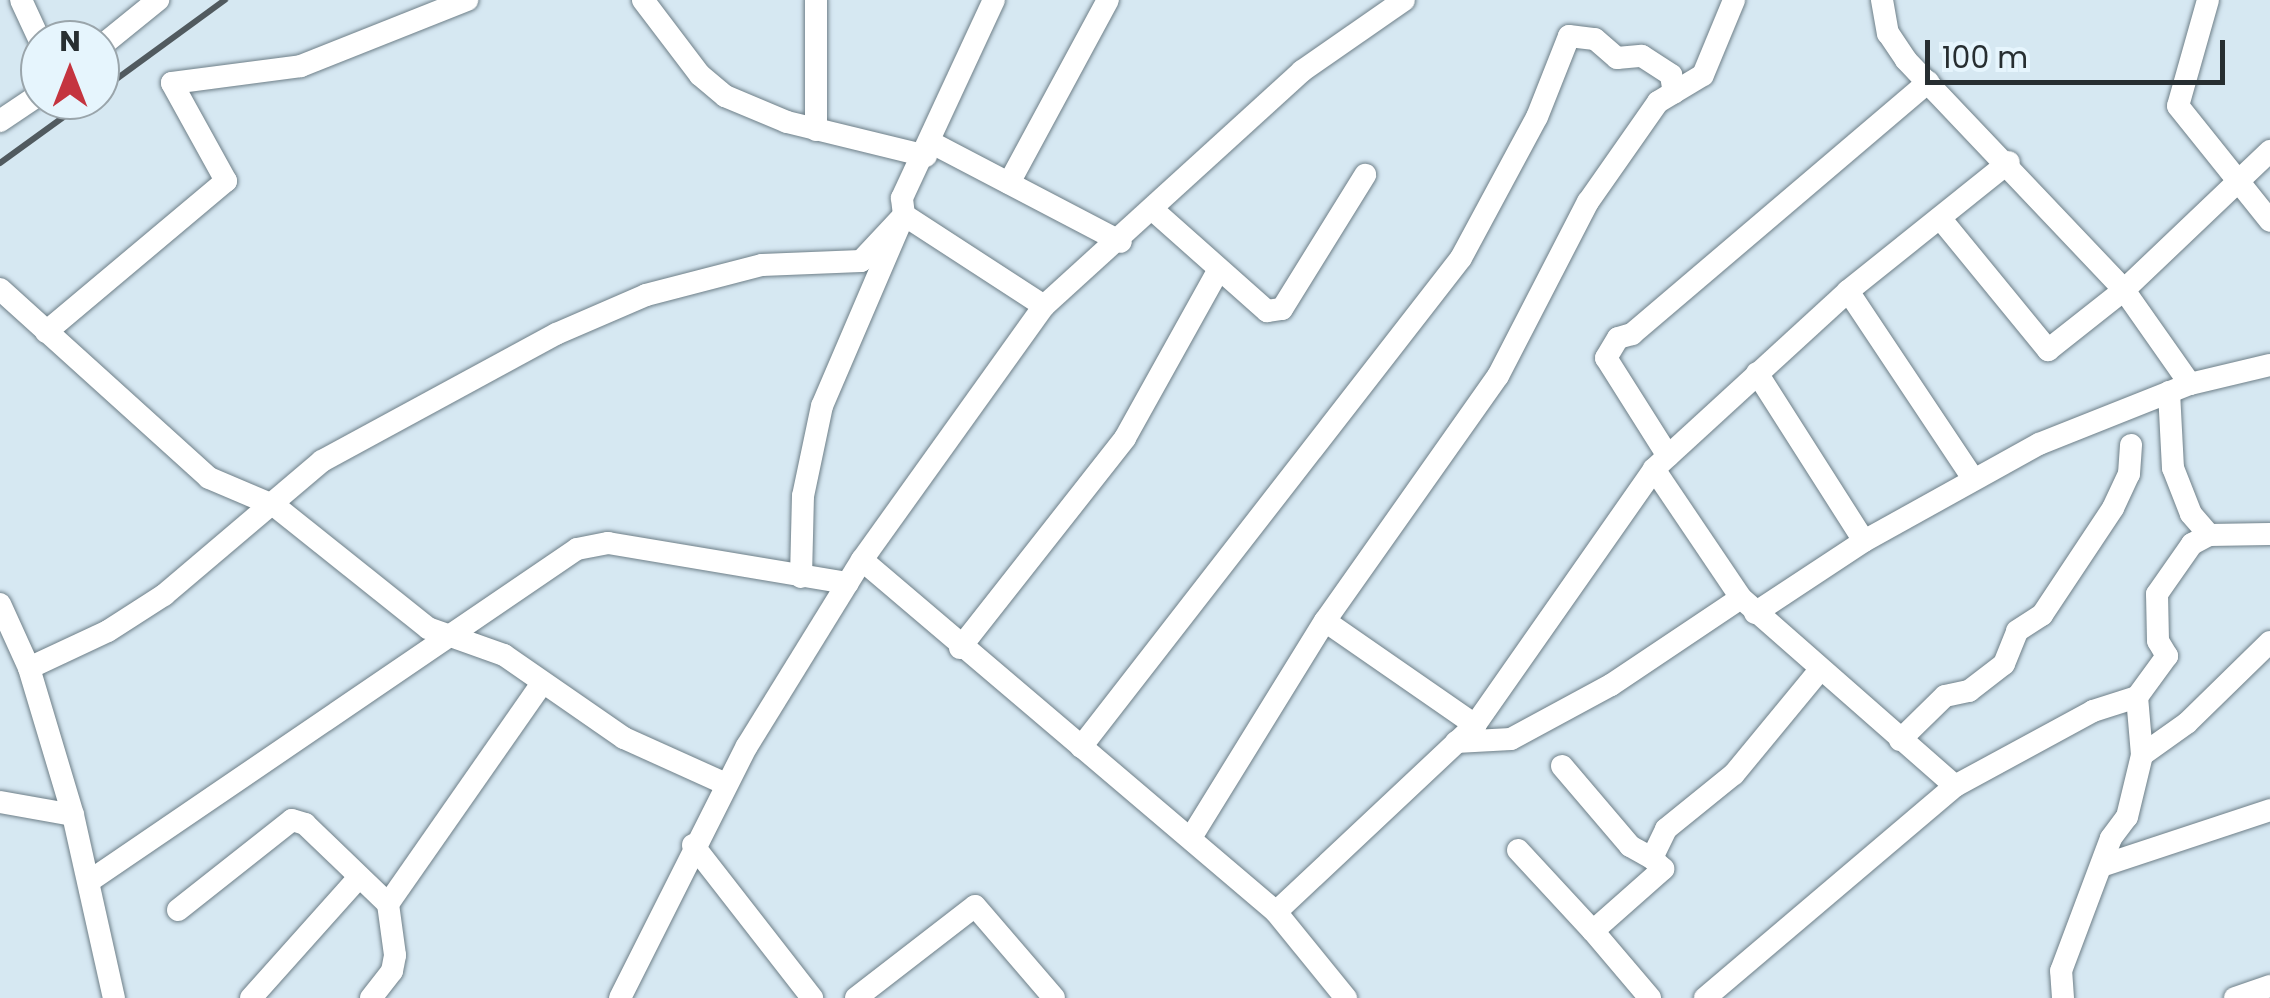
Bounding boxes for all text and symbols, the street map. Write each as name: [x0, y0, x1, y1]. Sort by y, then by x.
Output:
north arrow: [20, 20, 120, 120]
scale bar: [1930, 20, 2230, 82]
text: N: [59, 22, 81, 61]
text: 100 m: [1942, 36, 2028, 79]

